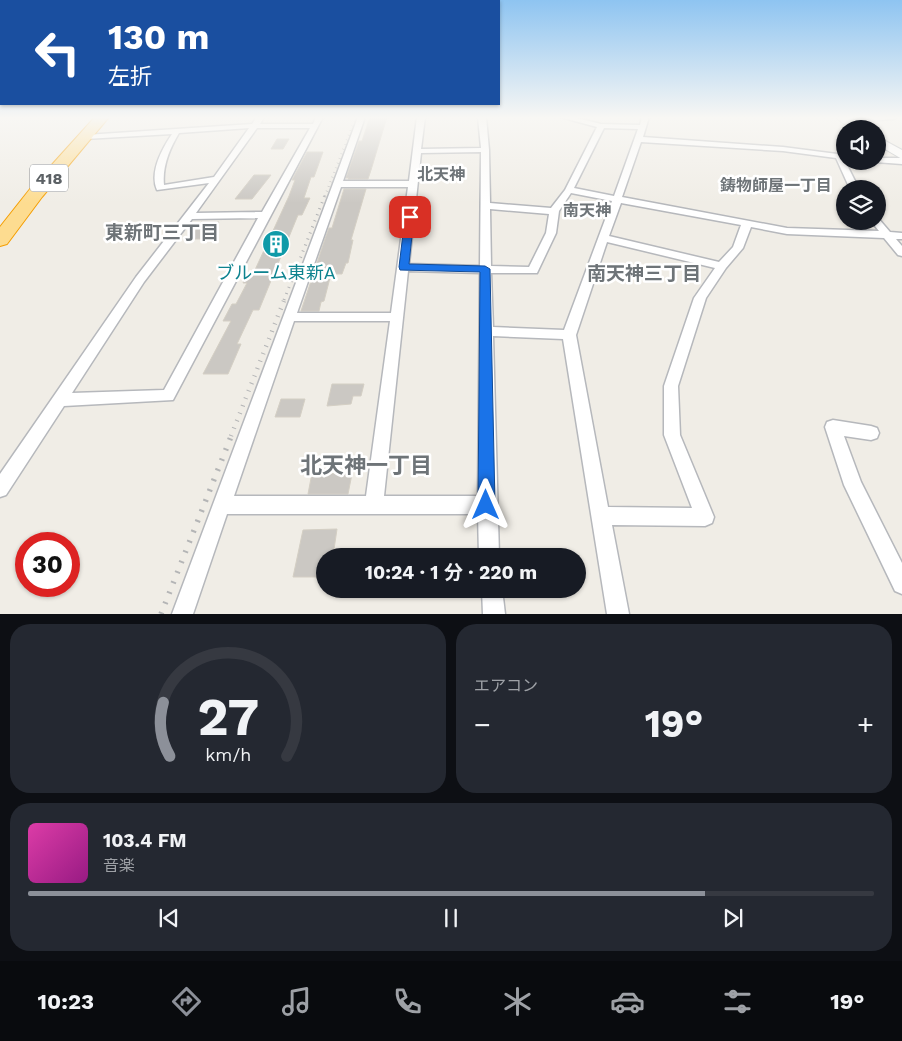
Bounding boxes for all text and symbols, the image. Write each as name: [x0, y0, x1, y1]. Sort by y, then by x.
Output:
text: 130 m: [108, 16, 209, 58]
icon: left: [25, 20, 90, 85]
text: 左折: [108, 64, 152, 89]
map controls: [836, 120, 886, 230]
button: sound: [836, 120, 886, 170]
road number: 418: [30, 164, 68, 192]
district label: 北天神: [417, 165, 465, 184]
district label: 鋳物師屋一丁目: [720, 176, 832, 195]
button: layers: [836, 180, 886, 230]
pin: [389, 196, 431, 238]
district label: 南天神: [563, 201, 611, 220]
icon: arrive: [396, 203, 424, 231]
district label: 東新町三丁目: [105, 221, 219, 244]
building icon: ブルーム東新A: [261, 229, 291, 259]
place label: ブルーム東新A: [216, 262, 336, 283]
district label: 南天神三丁目: [587, 262, 701, 285]
district label: 北天神一丁目: [300, 453, 432, 478]
position arrow: [459, 478, 511, 530]
speed limit sign: 30: [15, 532, 80, 597]
text: 10:24 · 1 分 · 220 m: [365, 561, 537, 584]
text: エアコン: [474, 676, 538, 695]
text: 27: [197, 687, 259, 748]
text: 19°: [645, 702, 703, 746]
text: −: [474, 708, 491, 741]
text: +: [857, 708, 874, 741]
text: km/h: [205, 744, 251, 765]
text: 103.4 FM: [103, 829, 187, 852]
text: 音楽: [103, 856, 135, 875]
icon: previous: [155, 904, 183, 932]
icon: pause: [437, 904, 465, 932]
icon: next: [719, 904, 747, 932]
icon: directions: [169, 984, 204, 1019]
icon: music: [279, 984, 314, 1019]
icon: phone: [390, 984, 425, 1019]
icon: climate: [500, 984, 535, 1019]
icon: car: [610, 984, 645, 1019]
icon: filters: [720, 984, 755, 1019]
text: 10:23: [38, 989, 94, 1014]
text: 19°: [830, 989, 864, 1014]

